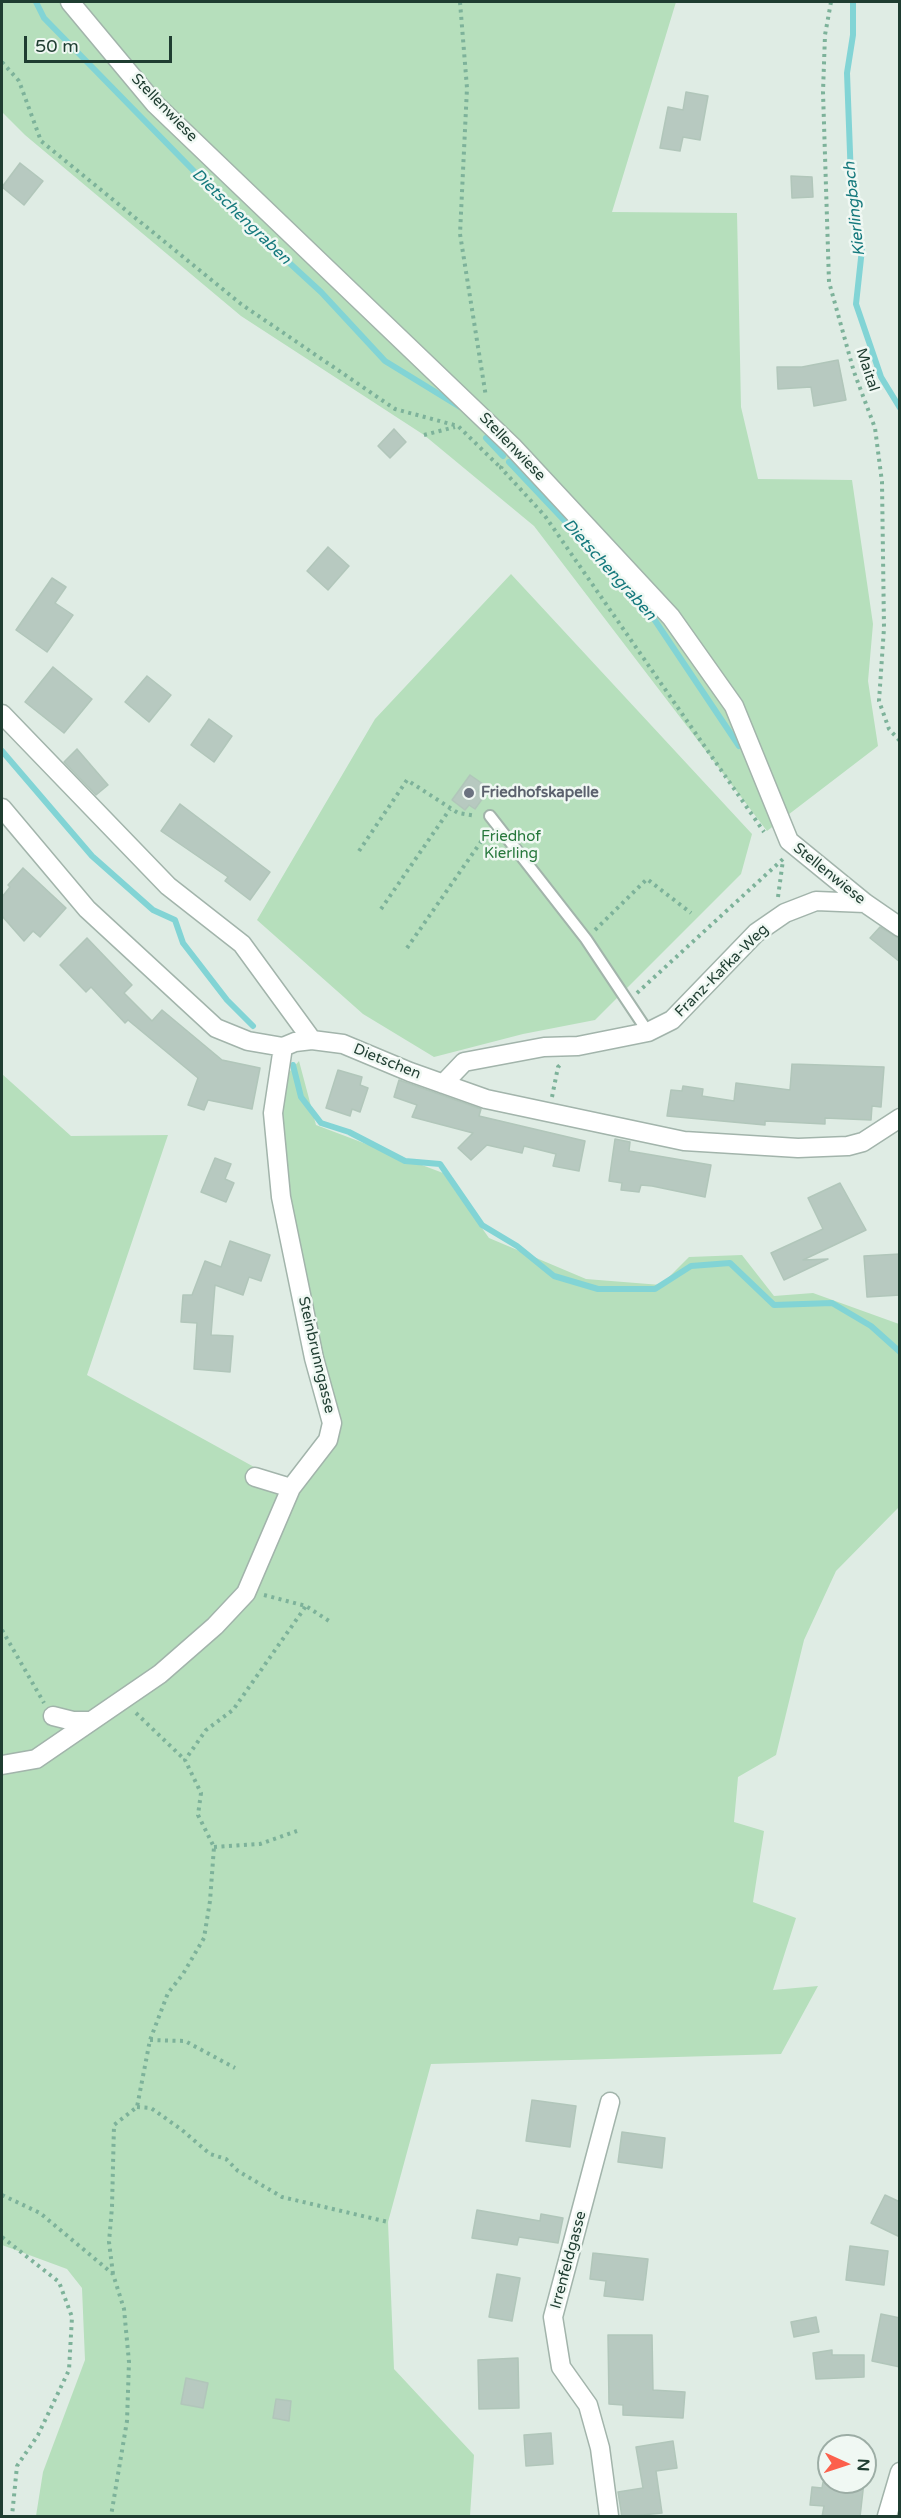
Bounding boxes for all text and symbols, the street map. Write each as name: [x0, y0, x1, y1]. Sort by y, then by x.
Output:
scale bar: [27, 24, 176, 62]
text: 50 m: [35, 35, 79, 57]
street label: Stellenwiese: [127, 70, 201, 146]
water label: Kierlingbach: [840, 161, 870, 257]
water label: Dietschengraben: [188, 165, 294, 269]
street label: Maital: [852, 346, 882, 394]
street label: Stellenwiese: [475, 409, 549, 485]
water label: Dietschengraben: [558, 515, 660, 625]
place label: Friedhofskapelle: [481, 784, 599, 802]
marker: Friedhofskapelle: [462, 786, 476, 800]
park label: Friedhof Kierling: [481, 828, 541, 863]
street label: Stellenwiese: [789, 839, 869, 909]
street label: Franz-Kafka-Weg: [672, 921, 772, 1021]
street label: Dietschen: [351, 1040, 423, 1084]
street label: Steinbrunngasse: [294, 1295, 338, 1415]
street label: Irrenfeldgasse: [547, 2209, 591, 2311]
north arrow: [817, 2434, 877, 2494]
text: N: [853, 2458, 873, 2472]

